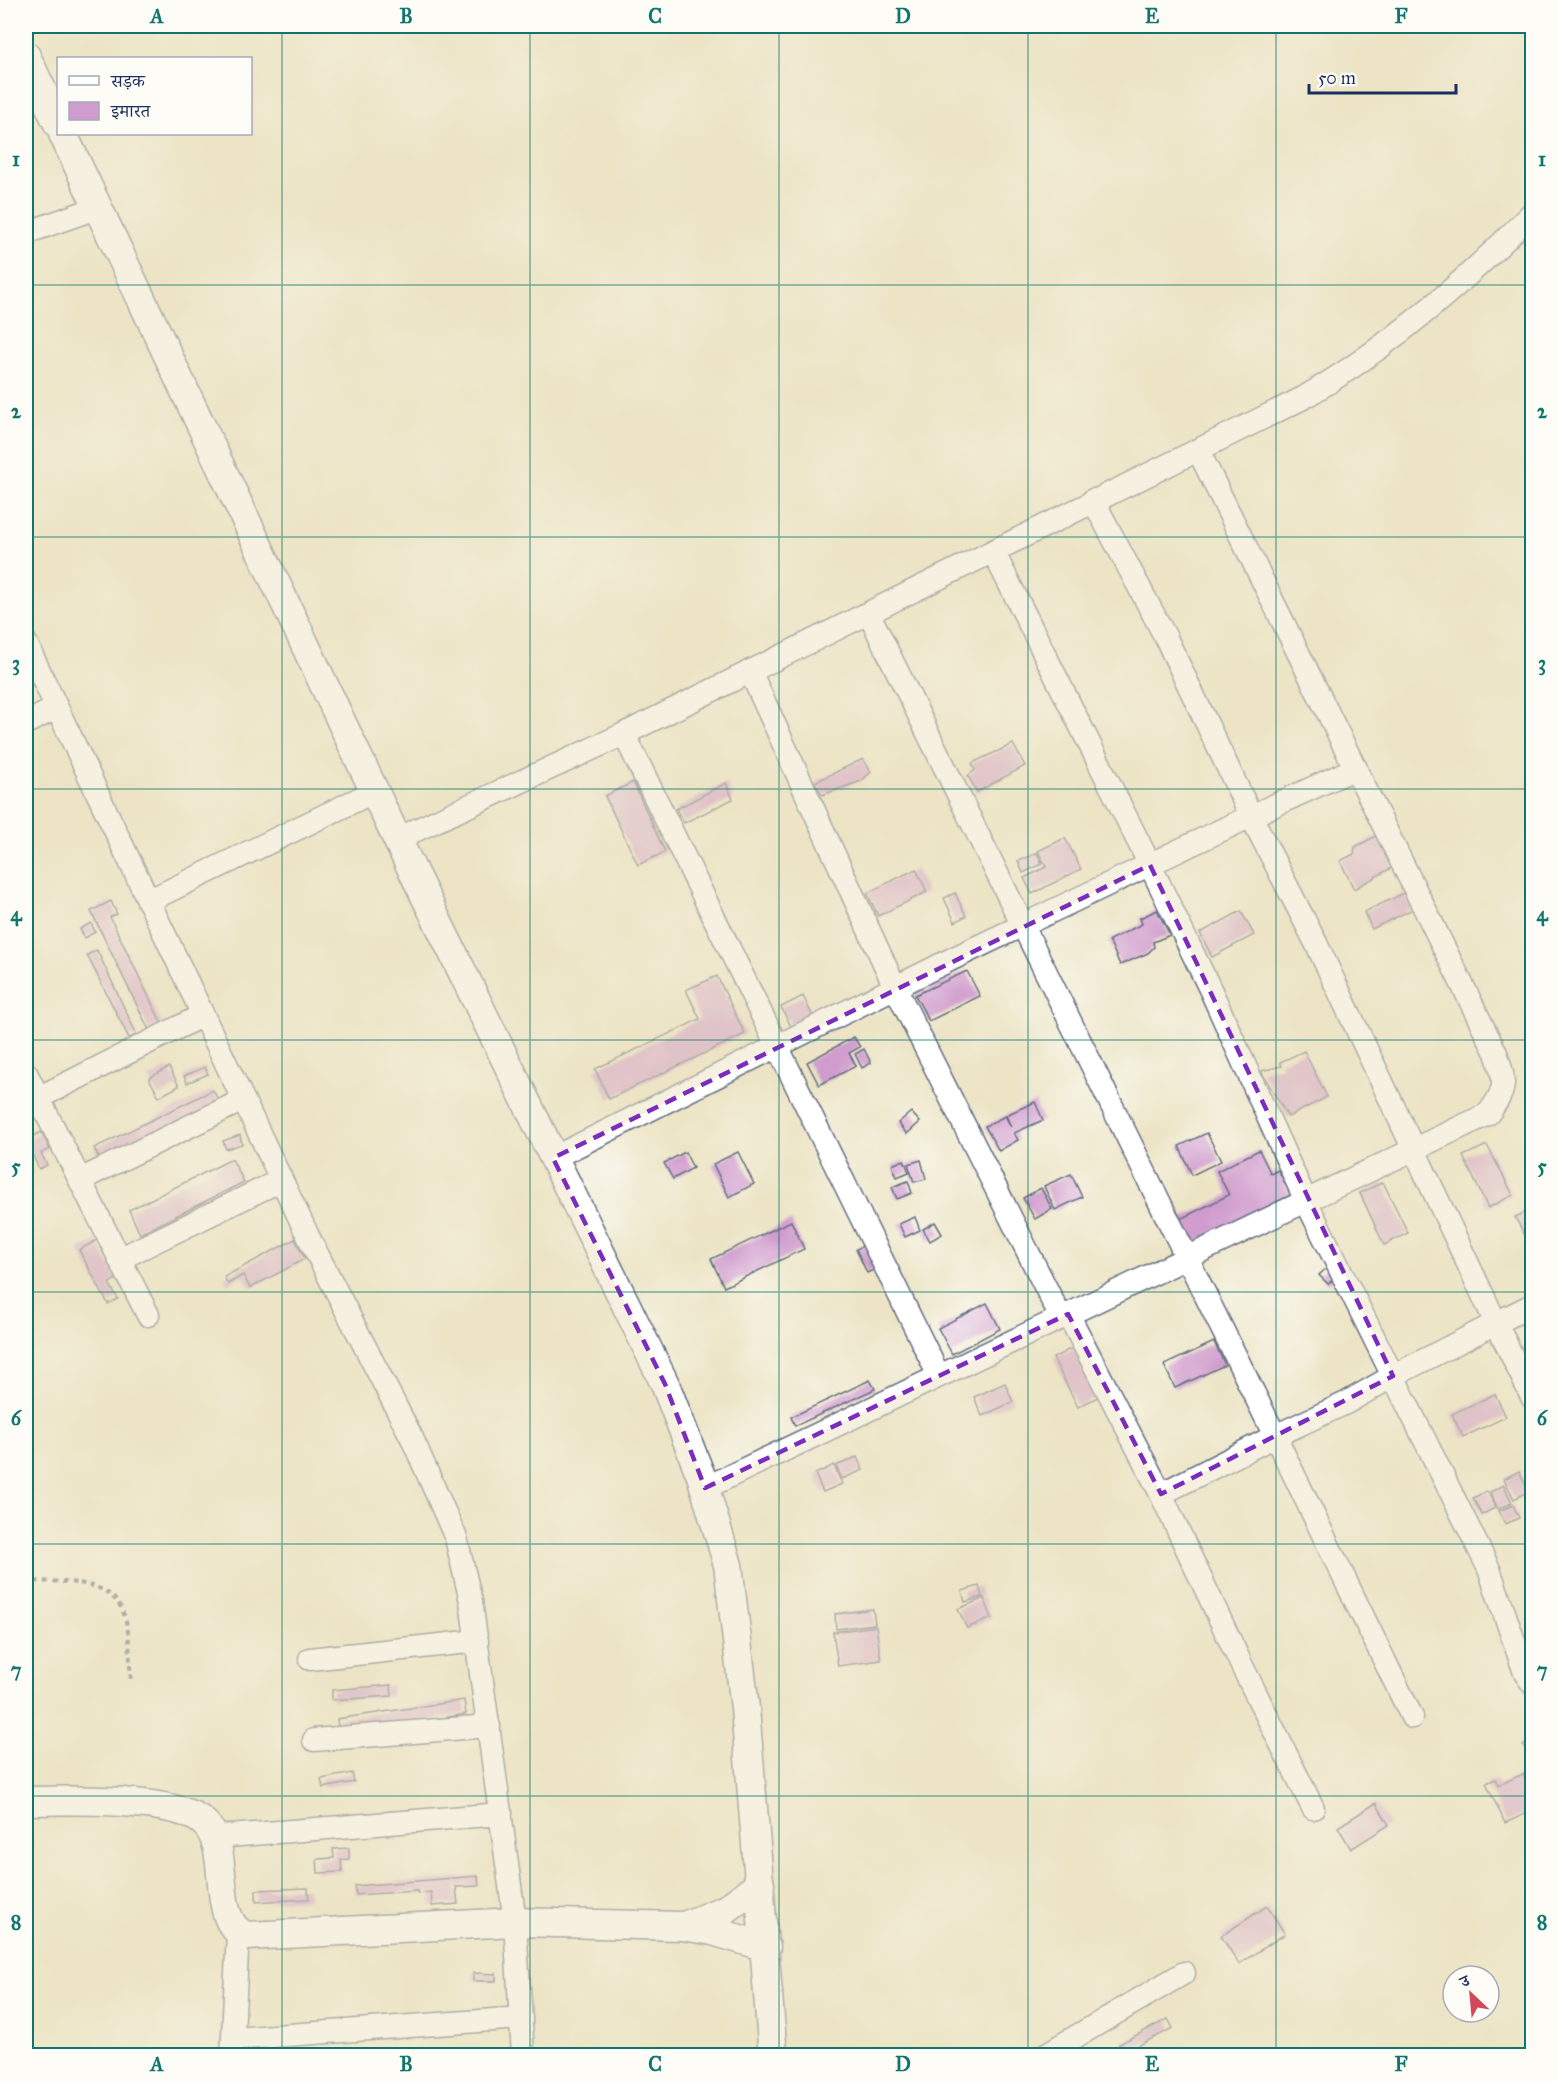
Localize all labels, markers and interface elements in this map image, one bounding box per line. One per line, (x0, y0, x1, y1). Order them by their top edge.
text: A (148, 4, 164, 28)
text: B (399, 4, 413, 28)
text: C (648, 4, 662, 28)
text: D (895, 4, 911, 28)
text: E (1145, 4, 1160, 28)
text: F (1394, 4, 1408, 28)
legend (57, 57, 252, 135)
scale bar (1309, 57, 1456, 95)
text: 50 m (1318, 67, 1356, 89)
text: सड़क (110, 70, 146, 92)
text: इमारत (110, 100, 151, 122)
text: 1 (12, 147, 20, 171)
text: 1 (1538, 147, 1546, 171)
text: 2 (11, 399, 22, 423)
text: 2 (1537, 399, 1548, 423)
text: 3 (12, 651, 20, 676)
text: 3 (1538, 651, 1546, 676)
text: 4 (10, 902, 22, 927)
text: 4 (1536, 902, 1548, 927)
text: 5 (11, 1154, 21, 1178)
text: 5 (1537, 1154, 1547, 1178)
text: 6 (11, 1406, 23, 1430)
text: 6 (1537, 1406, 1549, 1430)
text: 7 (11, 1658, 22, 1682)
text: 7 (1537, 1658, 1548, 1682)
text: 8 (11, 1910, 21, 1934)
text: 8 (1537, 1910, 1547, 1934)
north arrow (1441, 1964, 1501, 2024)
text: उ (1456, 1970, 1474, 1992)
text: A (148, 2052, 164, 2076)
text: B (399, 2052, 413, 2076)
text: C (648, 2052, 662, 2076)
text: D (895, 2052, 911, 2076)
text: E (1145, 2052, 1160, 2076)
text: F (1394, 2052, 1408, 2076)

